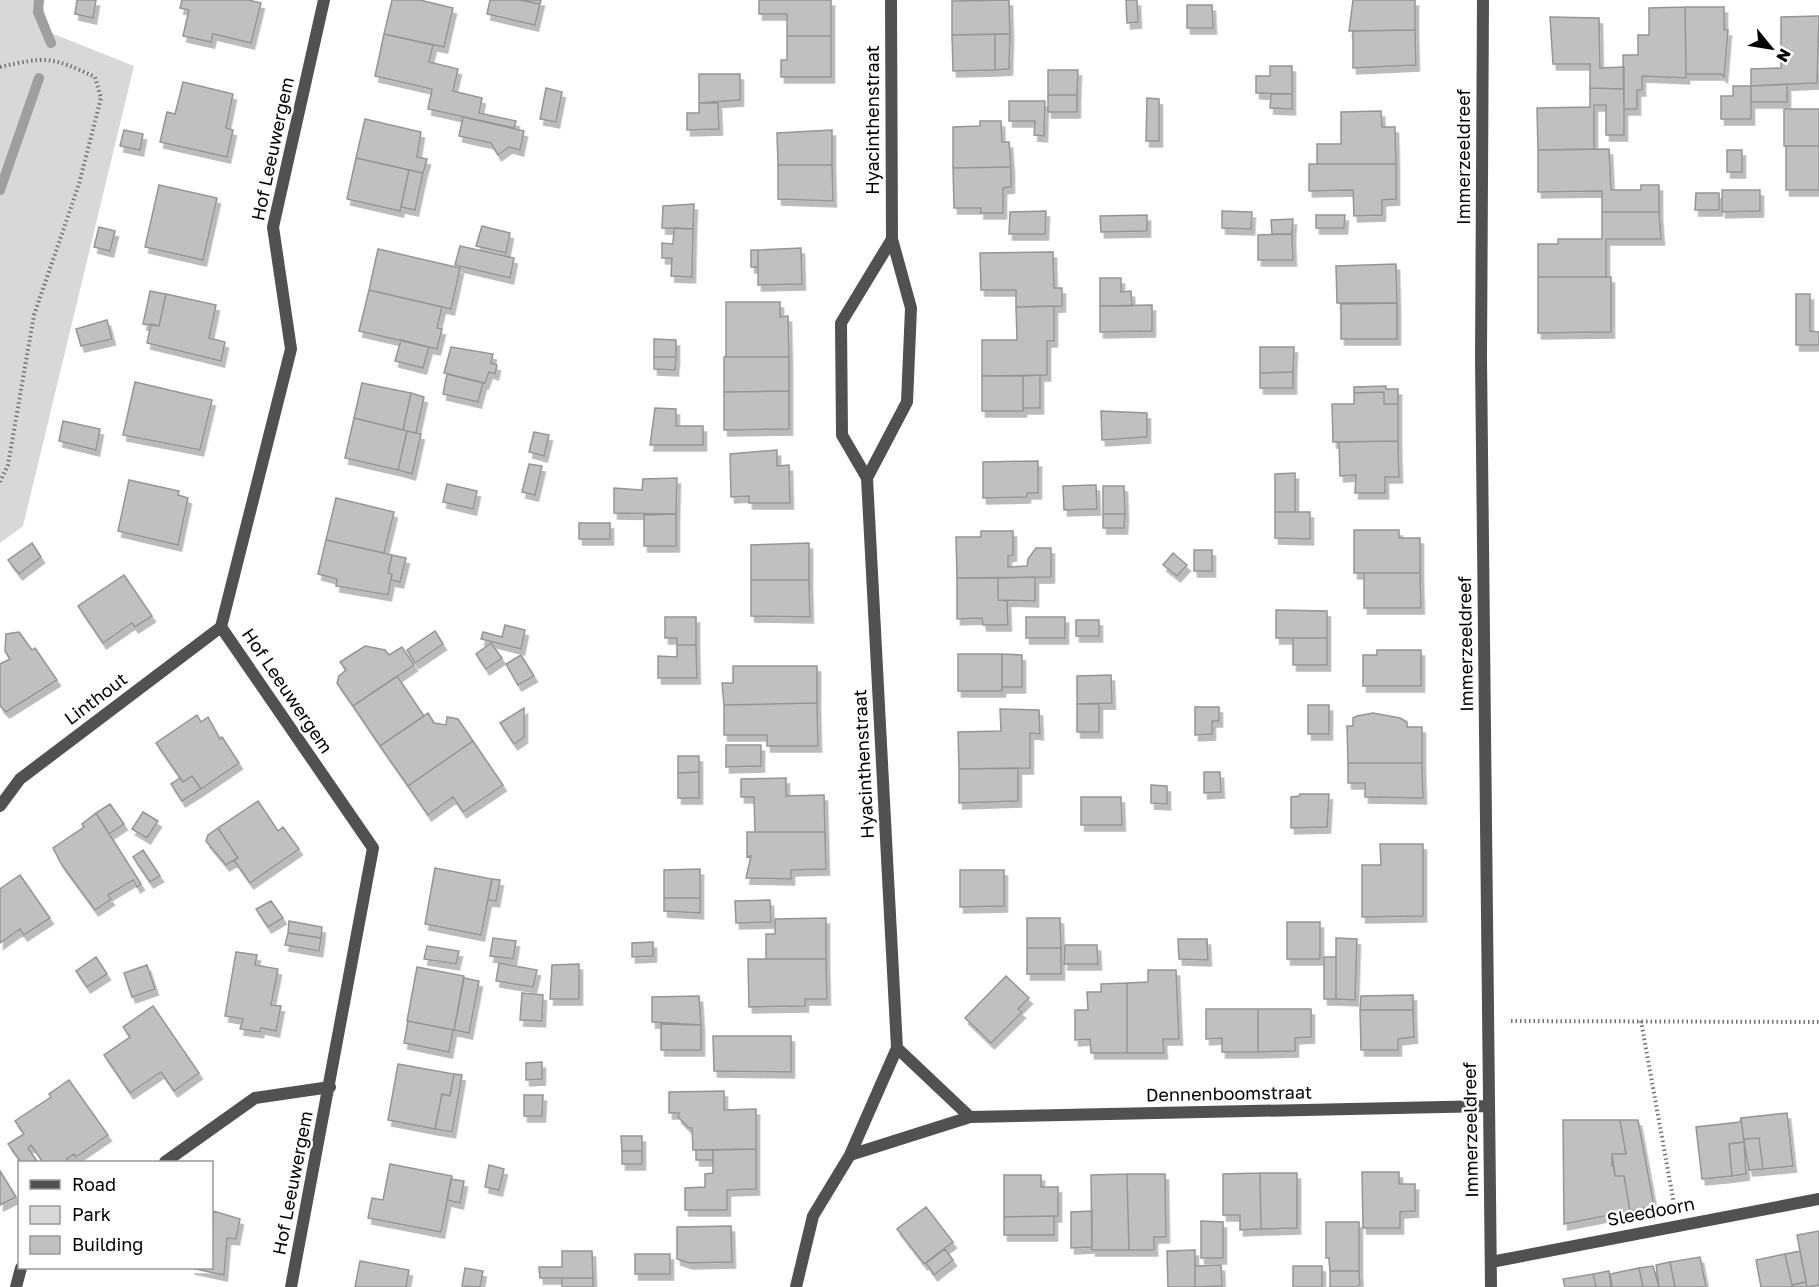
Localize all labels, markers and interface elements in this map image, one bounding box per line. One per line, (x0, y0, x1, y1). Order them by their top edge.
north arrow (1741, 18, 1801, 78)
street label: Hyacinthenstraat (861, 45, 883, 195)
text: N (1772, 45, 1796, 66)
street label: Hof Leeuwergem (246, 75, 298, 223)
street label: Immerzeeldreef (1452, 89, 1474, 225)
street label: Immerzeeldreef (1453, 575, 1477, 712)
street label: Hof Leeuwergem (238, 624, 338, 757)
street label: Linthout (60, 667, 131, 729)
street label: Hyacinthenstraat (848, 689, 878, 839)
street label: Immerzeeldreef (1458, 1061, 1482, 1198)
street label: Dennenboomstraat (1146, 1081, 1312, 1105)
street label: Hof Leeuwergem (267, 1109, 317, 1257)
legend (18, 1161, 213, 1269)
text: Road (72, 1173, 116, 1195)
street label: Sleedoorn (1605, 1192, 1696, 1230)
text: Park (72, 1203, 111, 1225)
text: Building (72, 1233, 143, 1255)

